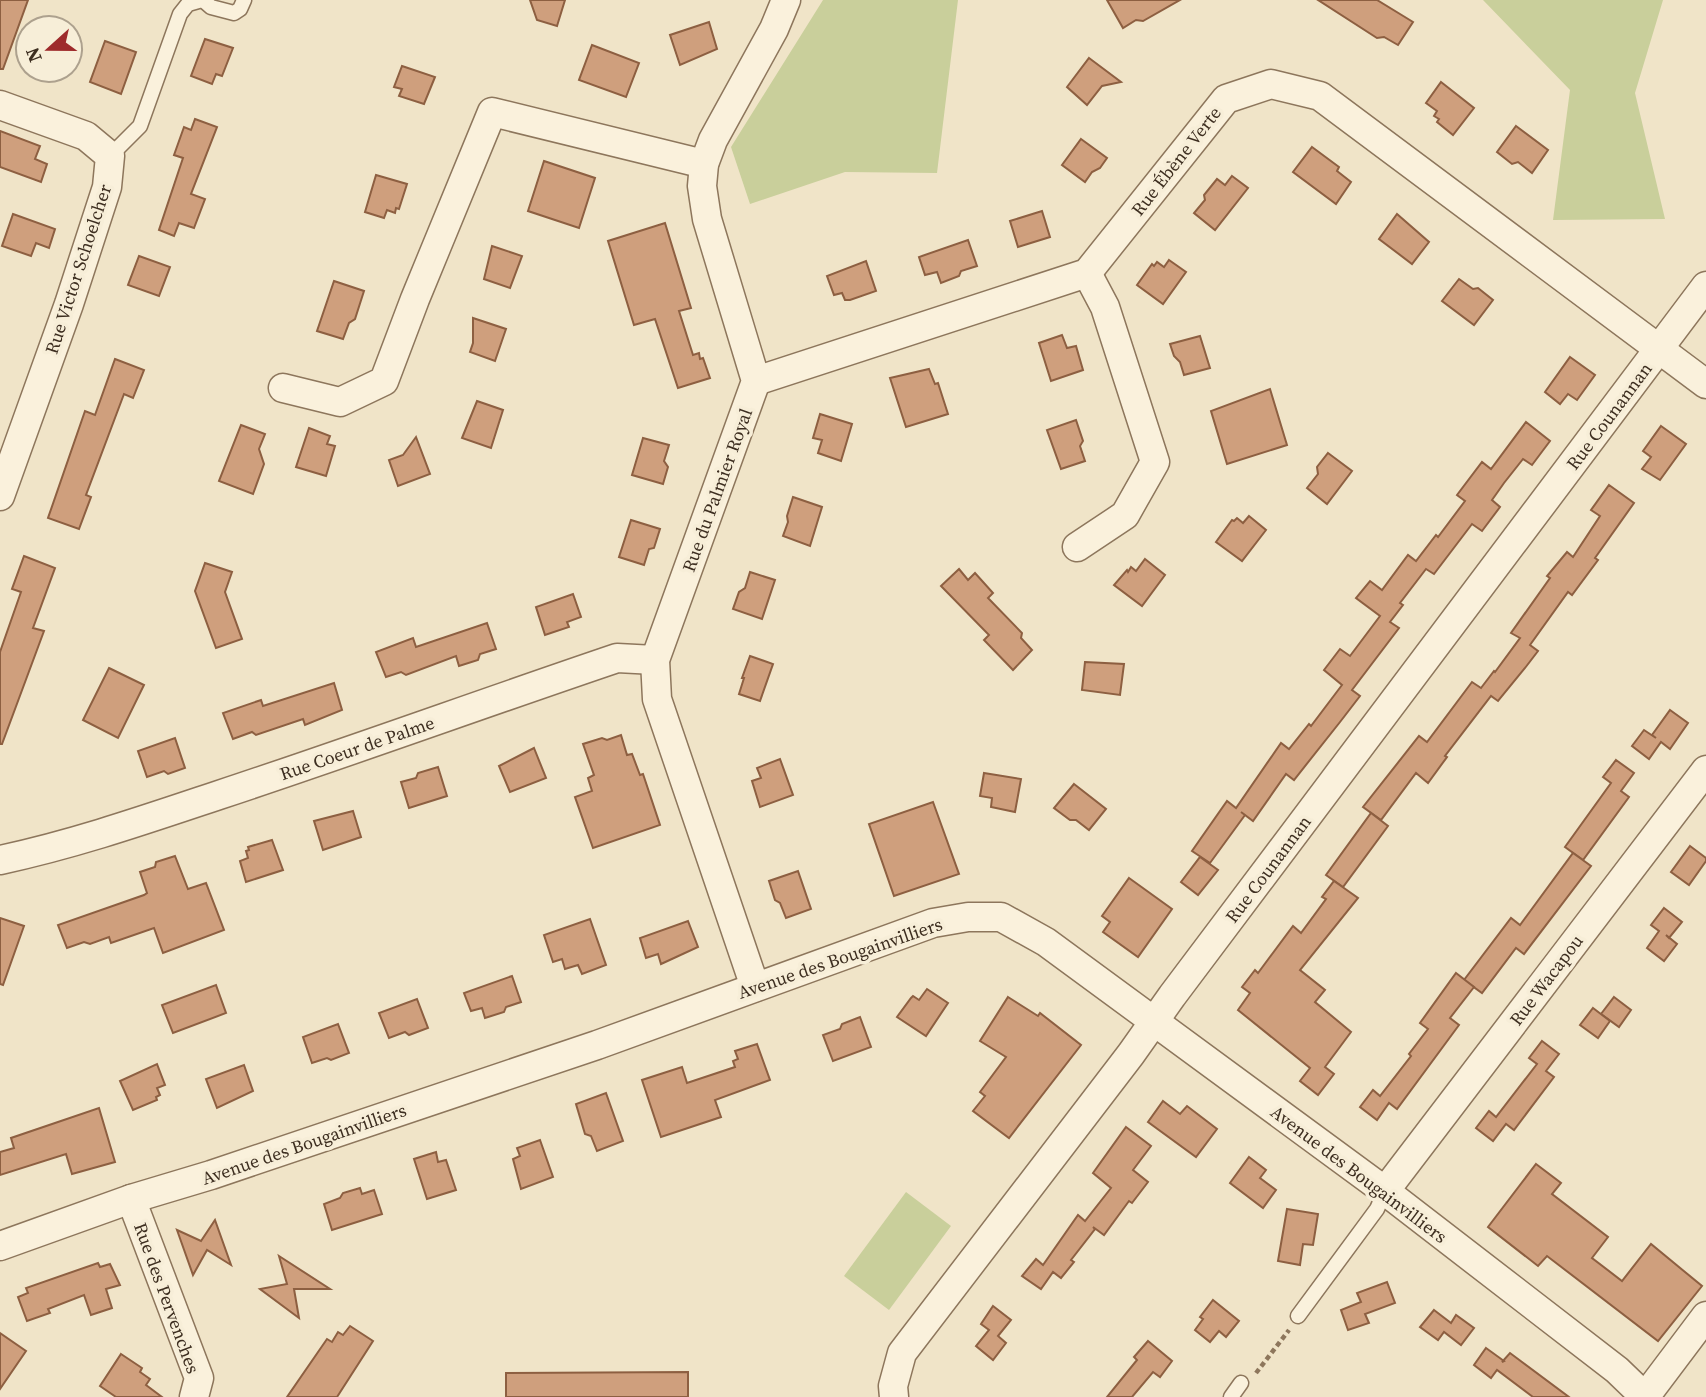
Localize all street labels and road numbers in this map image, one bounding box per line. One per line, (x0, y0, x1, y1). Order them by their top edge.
street label: Rue Ébène Verte (1125, 101, 1227, 221)
street label: Rue Victor Schoelcher (39, 181, 117, 357)
street label: Rue Counannan (1560, 357, 1658, 475)
street label: Rue du Palmier Royal (676, 405, 758, 575)
street label: Rue Coeur de Palme (276, 710, 438, 786)
street label: Rue Counannan (1219, 810, 1317, 928)
street label: Avenue des Bougainvilliers (734, 911, 946, 1005)
street label: Rue Wacapou (1503, 929, 1589, 1031)
street label: Avenue des Bougainvilliers (198, 1097, 410, 1191)
street label: Avenue des Bougainvilliers (1266, 1099, 1452, 1249)
street label: Rue des Pervenches (128, 1219, 206, 1377)

